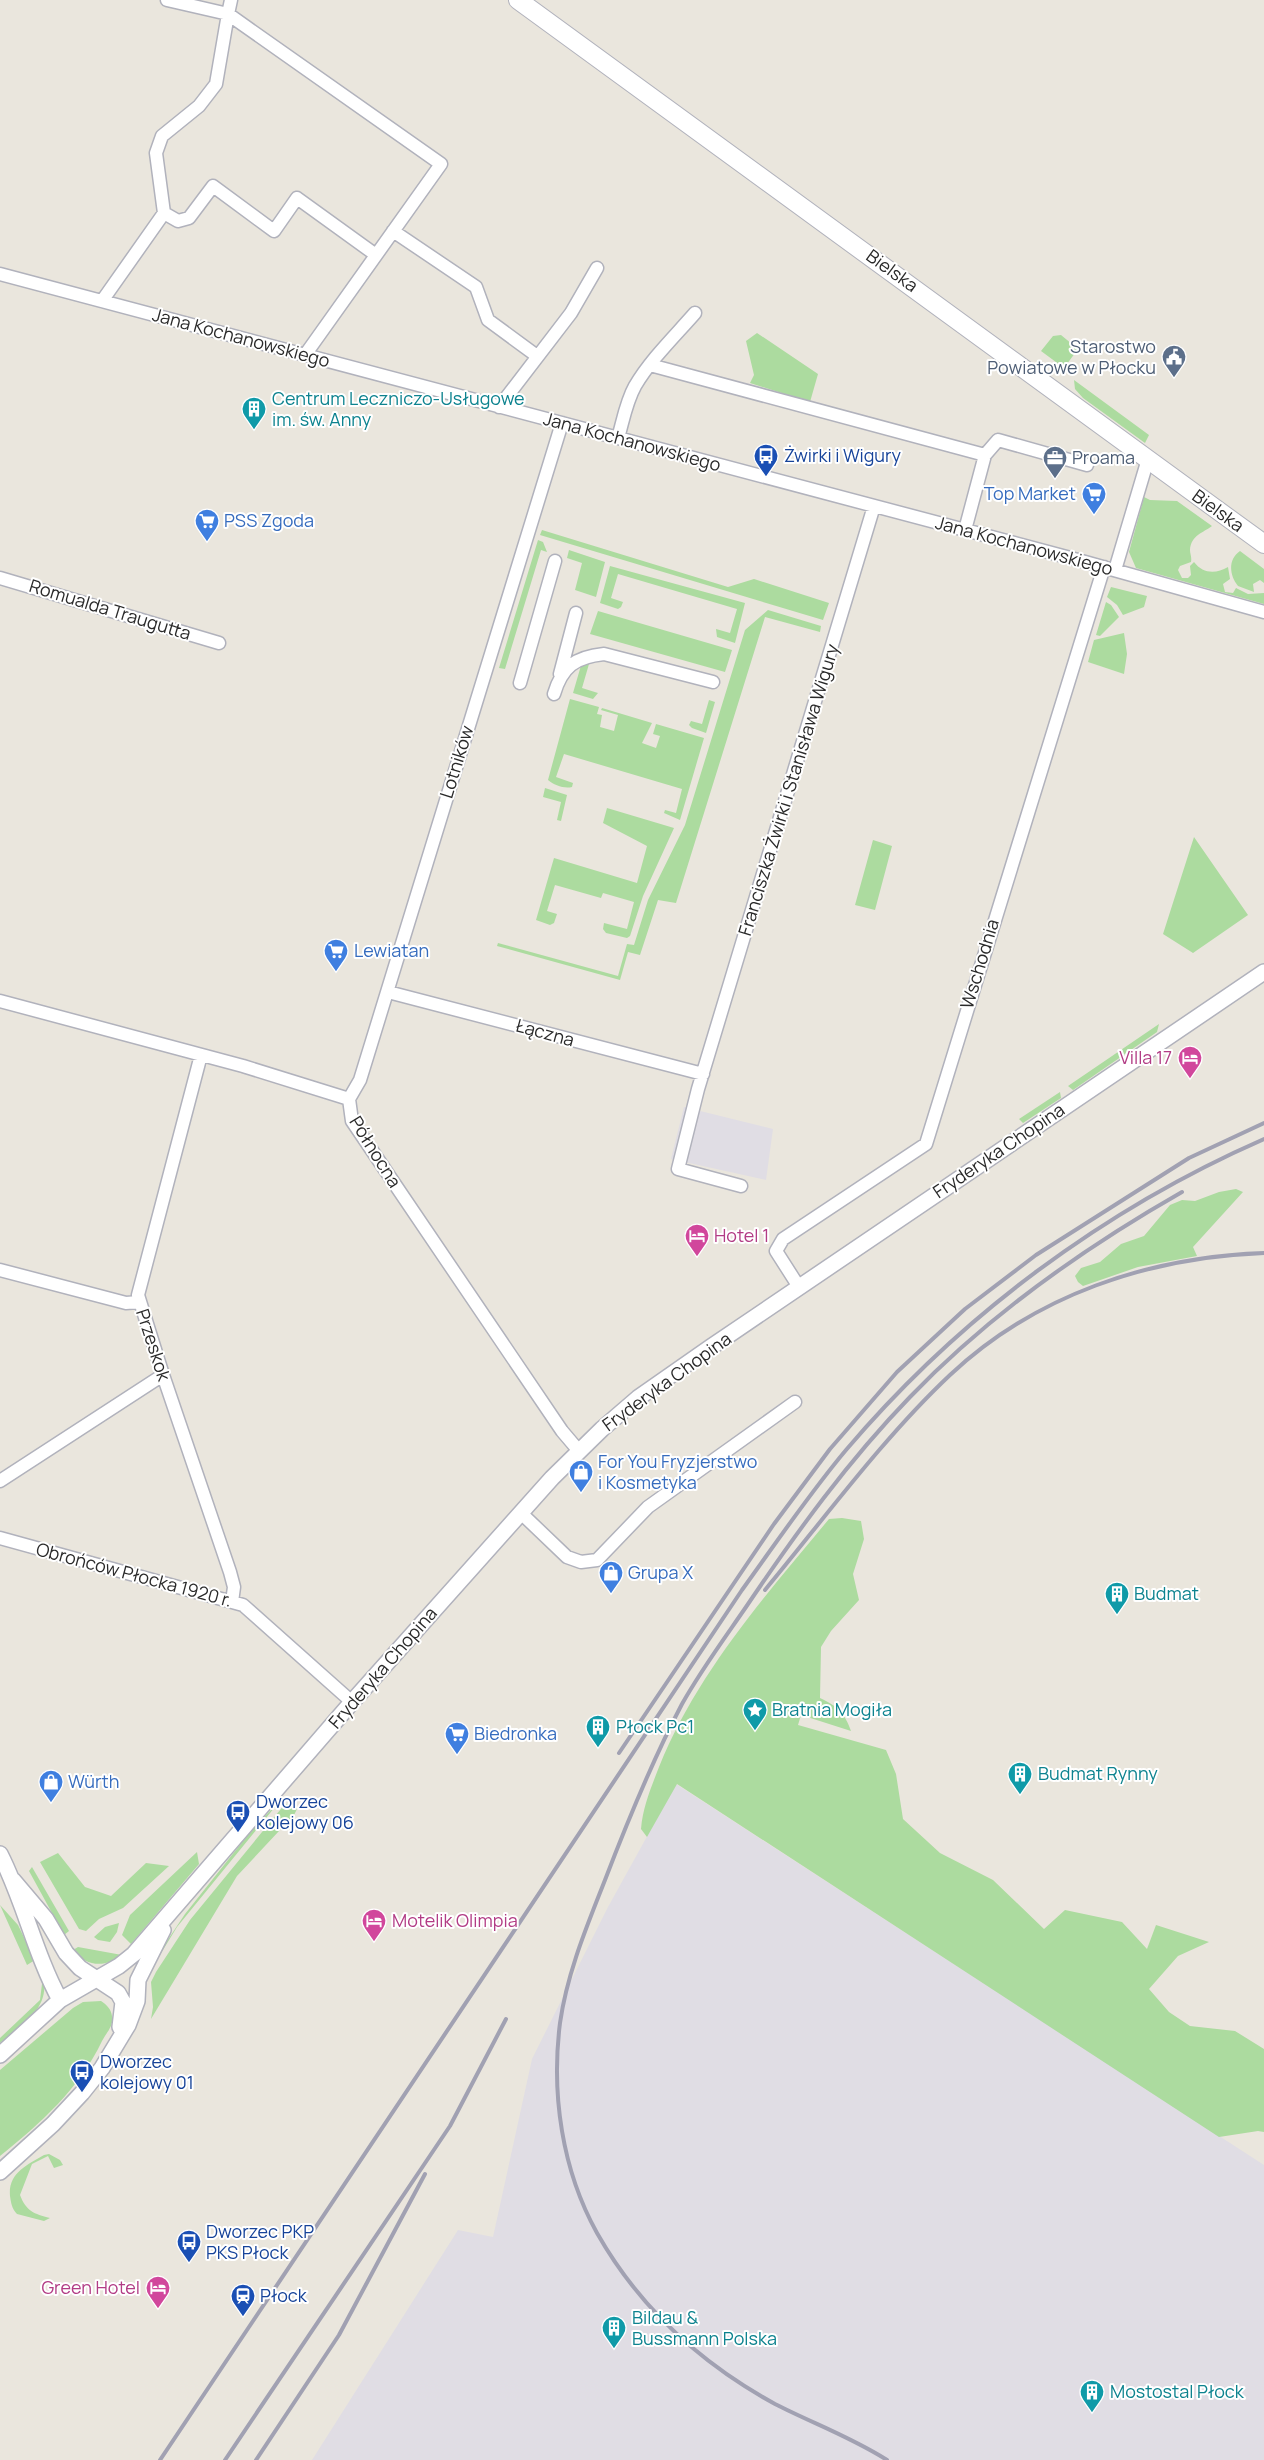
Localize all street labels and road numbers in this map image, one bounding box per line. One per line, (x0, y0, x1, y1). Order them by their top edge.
street label: Bielska (862, 243, 923, 297)
street label: Jana Kochanowskiego (150, 302, 333, 372)
street label: Jana Kochanowskiego (541, 406, 724, 476)
street label: Bielska (1188, 483, 1249, 537)
street label: Jana Kochanowskiego (933, 510, 1116, 580)
street label: Romualda Traugutta (27, 573, 194, 645)
street label: Franciszka Żwirki i Stanisława Wigury (732, 641, 844, 938)
street label: Lotników (434, 722, 479, 801)
street label: Wschodnia (954, 916, 1004, 1012)
street label: Łączna (513, 1013, 577, 1051)
street label: Fryderyka Chopina (928, 1097, 1069, 1203)
street label: Północna (344, 1111, 407, 1192)
street label: Przeskok (131, 1306, 177, 1385)
street label: Fryderyka Chopina (597, 1326, 736, 1436)
street label: Obrońców Płocka 1920 r. (34, 1536, 235, 1612)
street label: Fryderyka Chopina (323, 1601, 442, 1733)

